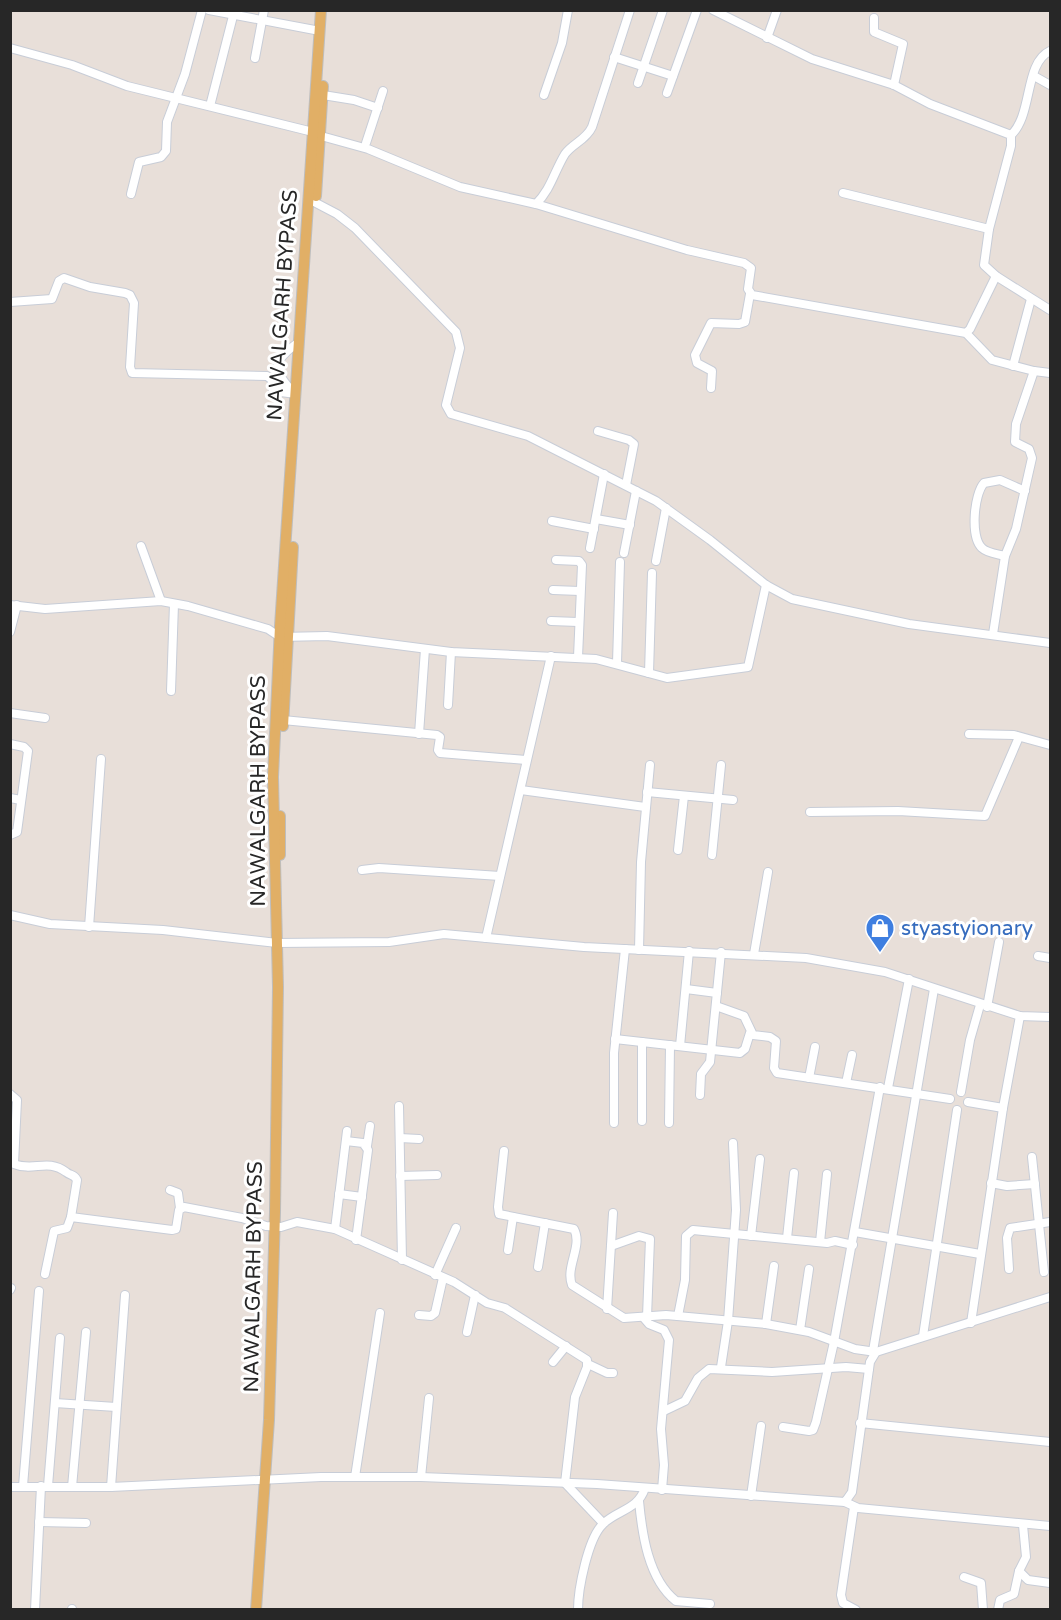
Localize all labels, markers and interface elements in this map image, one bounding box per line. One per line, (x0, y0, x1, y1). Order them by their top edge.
street label: NAWALGARH BYPASS (262, 189, 303, 421)
street label: NAWALGARH BYPASS (246, 675, 271, 907)
shop icon: styastyionary (864, 912, 896, 954)
place label: styastyionary (901, 916, 1033, 941)
street label: NAWALGARH BYPASS (239, 1161, 268, 1393)

